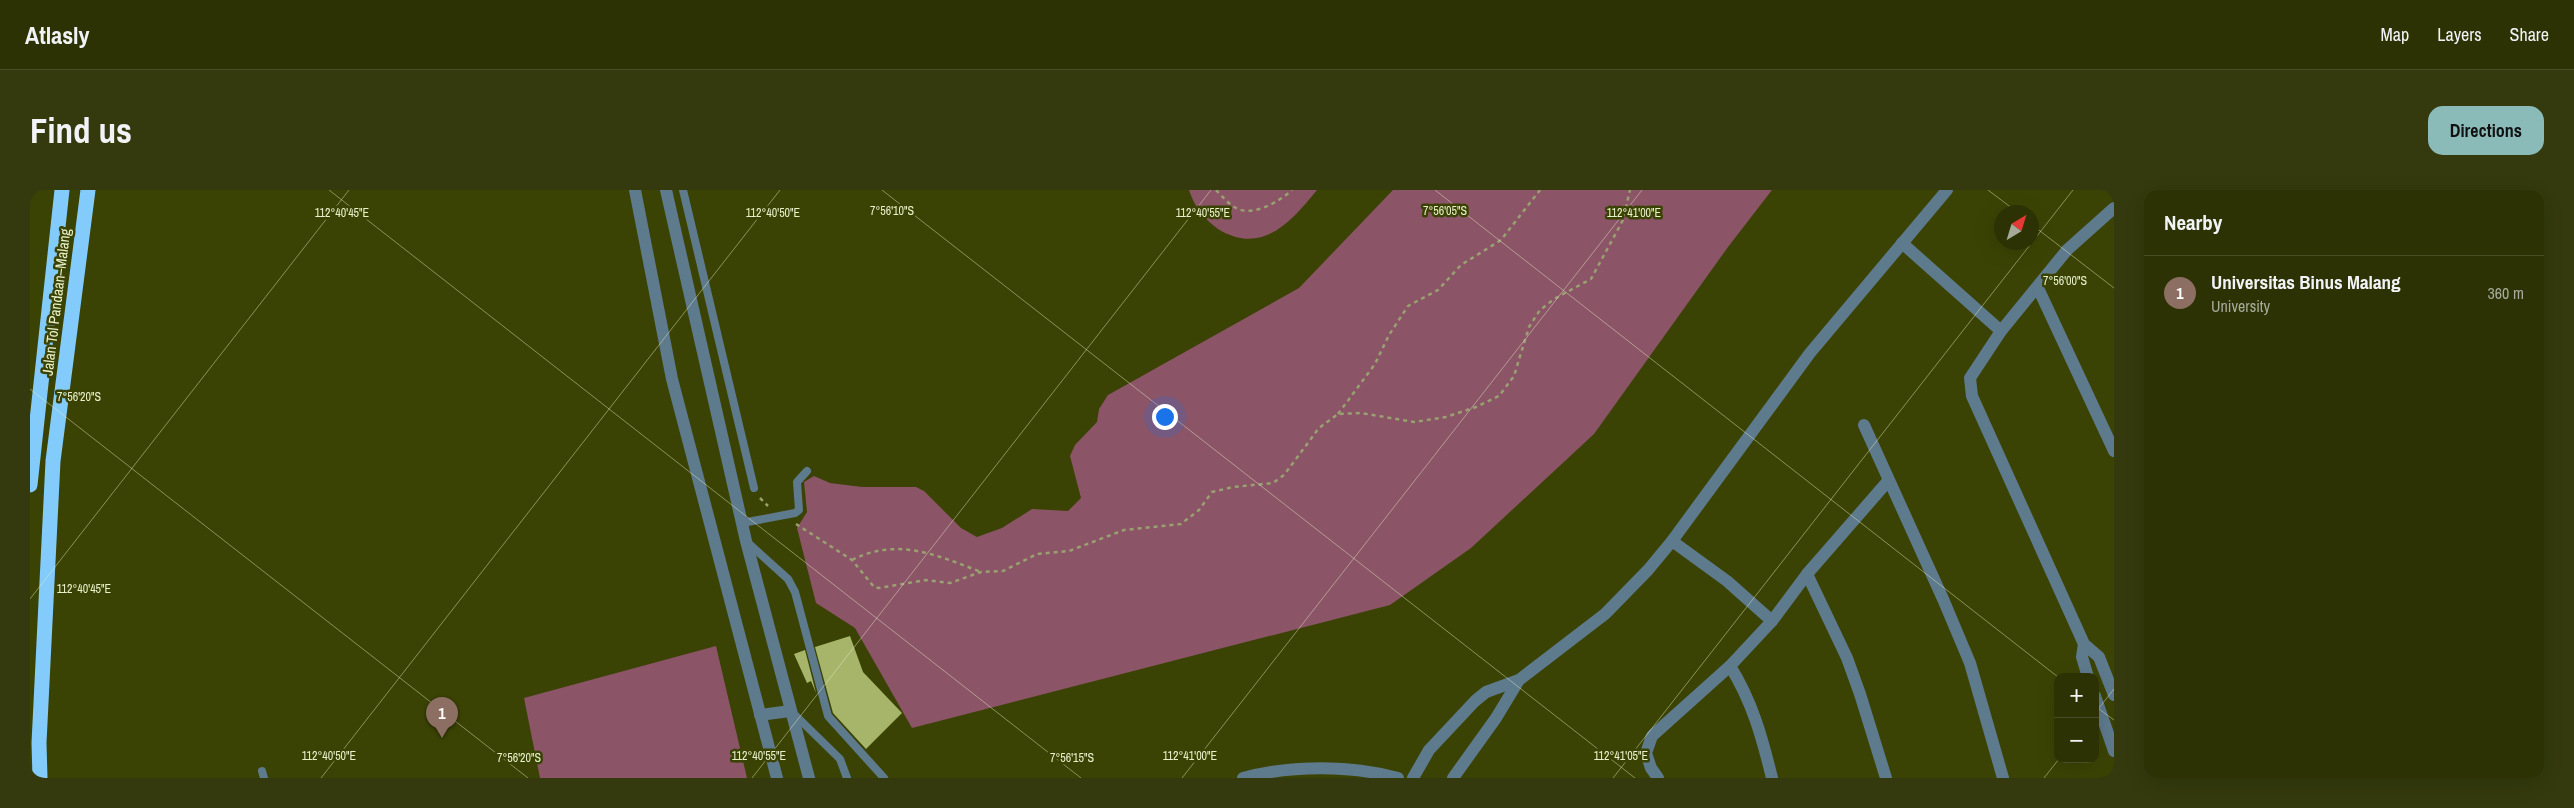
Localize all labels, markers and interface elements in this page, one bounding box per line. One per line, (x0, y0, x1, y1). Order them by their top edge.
text: Atlasly (25, 19, 90, 51)
text: Map (2381, 22, 2409, 47)
text: Layers (2437, 22, 2482, 47)
text: Share (2510, 22, 2549, 47)
button: Directions (2428, 106, 2544, 155)
text: Find us (30, 107, 132, 154)
text: 7°56'10"S (870, 203, 914, 219)
text: 7°56'05"S (1423, 203, 1467, 219)
text: 112°40'45"E (315, 205, 369, 221)
text: 112°40'50"E (746, 205, 800, 221)
text: 112°40'55"E (1176, 205, 1230, 221)
text: 112°41'00"E (1607, 205, 1661, 221)
north arrow (1994, 205, 2039, 250)
text: Nearby (2164, 208, 2222, 237)
street label: Jalan Tol Pandaan–Malang (37, 227, 75, 377)
text: Universitas Binus Malang (2211, 269, 2401, 295)
text: 7°56'00"S (2043, 273, 2087, 289)
text: 1 (2176, 282, 2184, 304)
text: 360 m (2488, 282, 2524, 304)
text: University (2211, 295, 2270, 317)
text: 7°56'20"S (57, 389, 101, 405)
your location (1152, 404, 1178, 430)
text: 112°40'45"E (57, 581, 111, 597)
map controls (2054, 673, 2099, 763)
button: + (2054, 673, 2099, 718)
pin: 1 (426, 697, 458, 738)
button: − (2054, 718, 2099, 763)
text: 112°40'50"E (302, 748, 356, 764)
text: 112°40'55"E (732, 748, 786, 764)
text: 112°41'00"E (1163, 748, 1217, 764)
text: 112°41'05"E (1594, 748, 1648, 764)
text: 7°56'20"S (497, 750, 541, 766)
text: 7°56'15"S (1050, 750, 1094, 766)

